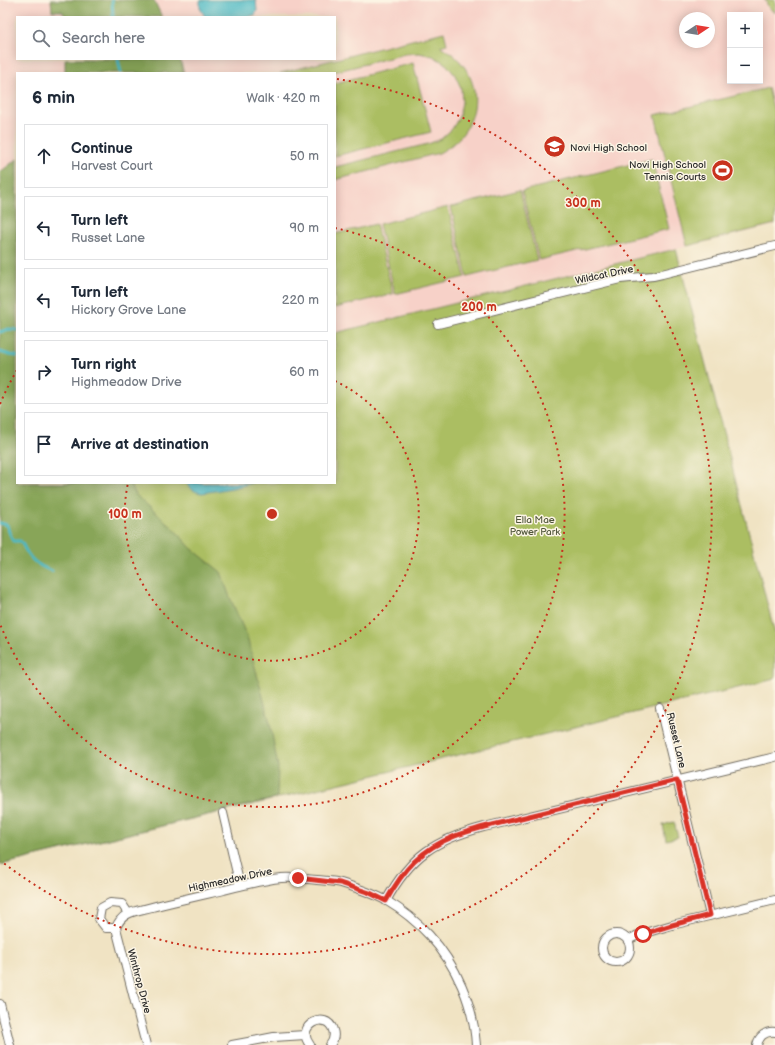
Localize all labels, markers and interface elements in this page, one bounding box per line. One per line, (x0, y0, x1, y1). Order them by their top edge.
north arrow (679, 12, 715, 48)
map controls (727, 12, 763, 84)
button: + (727, 12, 763, 48)
search box (16, 16, 336, 60)
icon: search (30, 27, 52, 49)
text: Search here (62, 29, 145, 48)
button: − (727, 48, 763, 84)
text: 6 min (32, 88, 75, 108)
text: Walk · 420 m (246, 90, 320, 106)
school or university icon: Novi High School (542, 134, 568, 160)
text: Continue (71, 139, 133, 158)
place label: Novi High School (570, 142, 647, 154)
icon: ahead (33, 145, 55, 167)
text: 50 m (290, 148, 319, 164)
sports icon: Novi High School Tennis Courts (709, 157, 735, 183)
text: Harvest Court (71, 158, 153, 174)
place label: Novi High School Tennis Courts (629, 159, 706, 183)
text: 300 m (565, 196, 601, 211)
text: Turn left (71, 211, 128, 230)
icon: left (33, 217, 55, 239)
text: 90 m (290, 220, 319, 236)
text: Russet Lane (71, 230, 145, 246)
street label: Wildcat Drive (574, 263, 634, 287)
text: Turn left (71, 283, 128, 302)
icon: left (33, 289, 55, 311)
text: 220 m (282, 292, 319, 308)
text: 200 m (461, 300, 497, 315)
text: Hickory Grove Lane (71, 302, 186, 318)
text: Turn right (71, 355, 136, 374)
icon: right (33, 361, 55, 383)
text: 60 m (289, 364, 319, 380)
text: Highmeadow Drive (71, 374, 182, 390)
icon: arrive (33, 433, 55, 455)
text: Arrive at destination (71, 435, 209, 454)
text: 100 m (108, 507, 142, 522)
centre of rings (265, 507, 279, 521)
park label: Ella Mae Power Park (510, 514, 560, 538)
street label: Russet Lane (664, 711, 688, 769)
street label: Highmeadow Drive (187, 865, 273, 895)
route end (289, 869, 307, 887)
route start (634, 925, 652, 943)
street label: Winthrop Drive (125, 948, 153, 1015)

